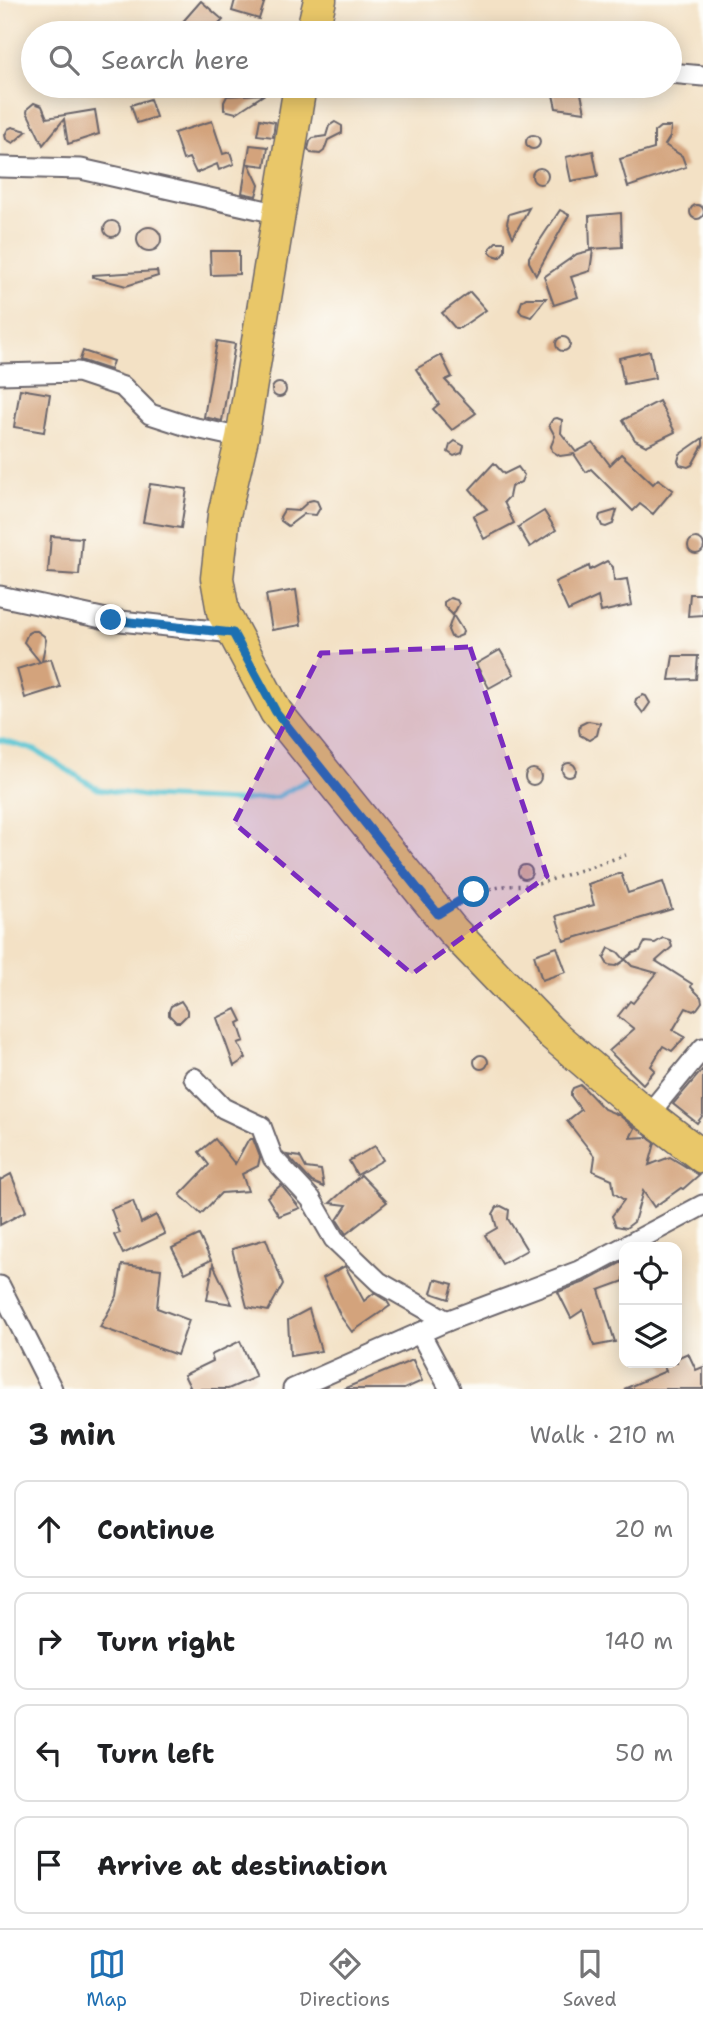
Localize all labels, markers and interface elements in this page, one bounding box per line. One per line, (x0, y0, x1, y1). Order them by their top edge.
search box (21, 21, 682, 98)
icon: search (45, 41, 83, 79)
text: Search here (101, 42, 250, 77)
route end (95, 604, 126, 635)
route start (458, 876, 489, 907)
map controls (619, 1242, 682, 1368)
button: locate (619, 1242, 682, 1305)
button: layers (619, 1305, 682, 1368)
text: 3 min (28, 1414, 115, 1455)
text: Walk · 210 m (530, 1420, 675, 1450)
icon: ahead (30, 1510, 68, 1548)
text: Continue (97, 1512, 215, 1547)
text: 20 m (614, 1514, 673, 1544)
icon: right (30, 1622, 68, 1660)
text: Turn right (97, 1624, 235, 1659)
text: 140 m (605, 1626, 673, 1656)
icon: left (30, 1734, 68, 1772)
text: Turn left (97, 1736, 214, 1771)
text: 50 m (615, 1738, 673, 1768)
icon: arrive (30, 1846, 68, 1884)
text: Arrive at destination (97, 1848, 387, 1883)
tab: Map (86, 1945, 127, 2012)
tab: Directions (300, 1945, 390, 2012)
tab: Saved (563, 1945, 617, 2012)

